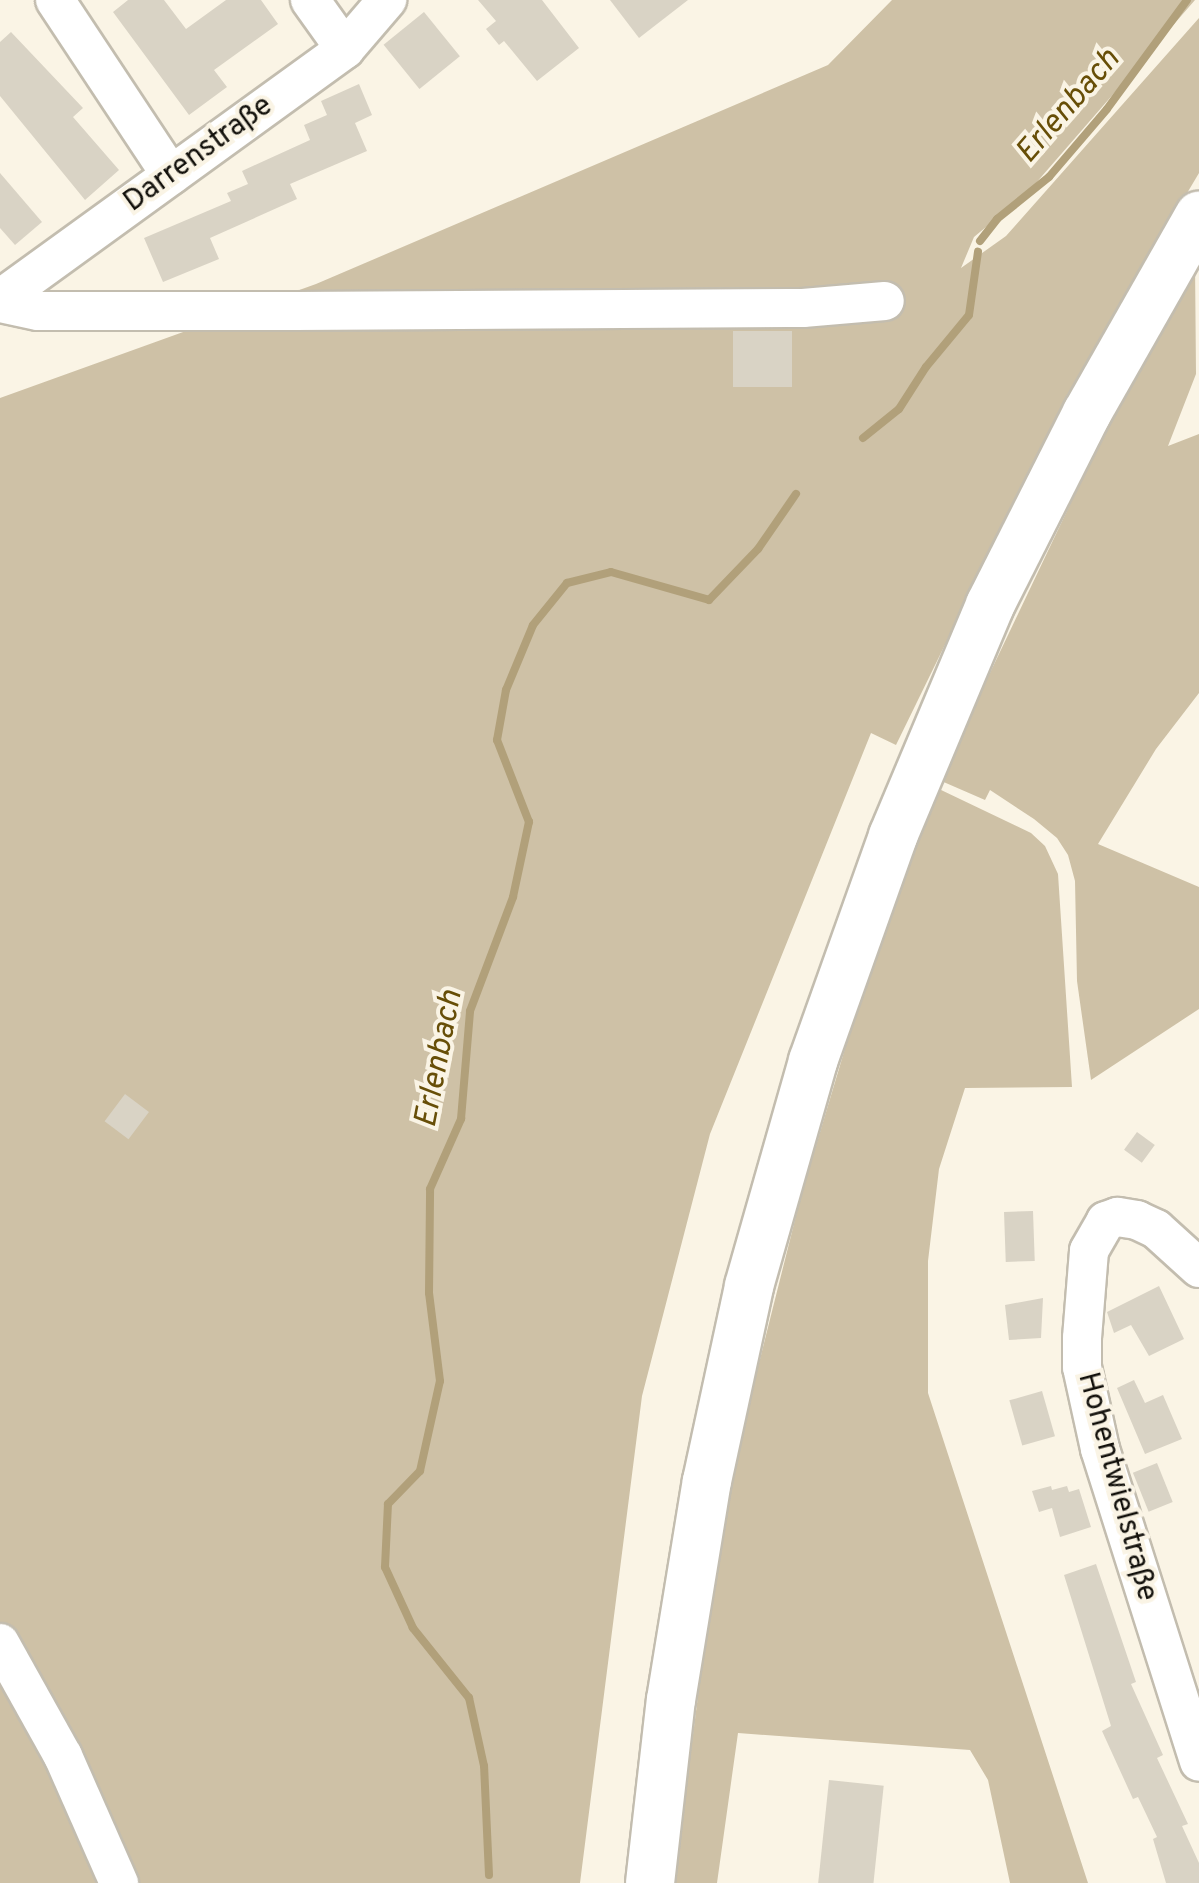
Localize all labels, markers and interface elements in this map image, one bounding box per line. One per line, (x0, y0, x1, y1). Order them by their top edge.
water label: Erlenbach (1009, 42, 1129, 172)
street label: Darrenstraße (118, 89, 280, 221)
water label: Erlenbach (408, 987, 472, 1131)
street label: Hohentwielstraße (1068, 1369, 1164, 1605)

